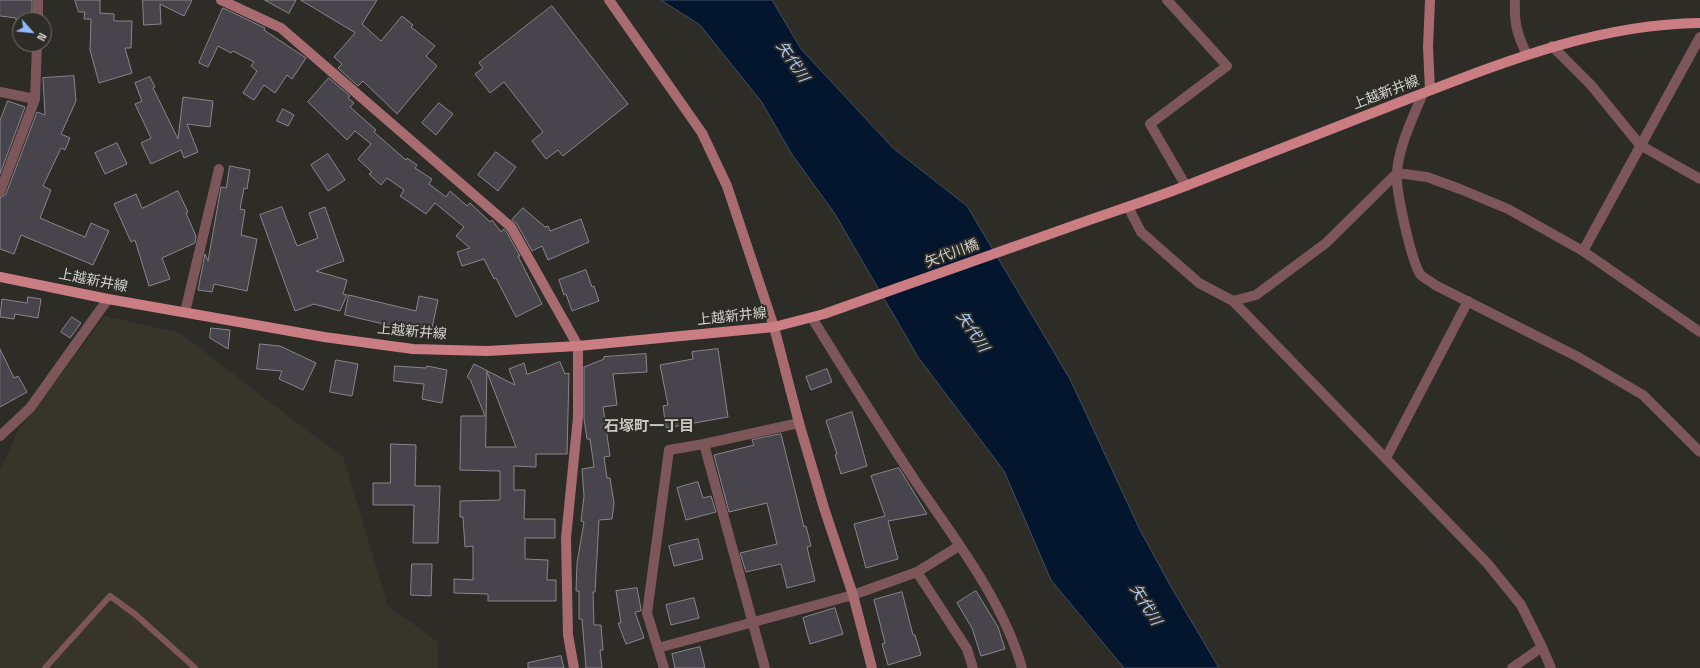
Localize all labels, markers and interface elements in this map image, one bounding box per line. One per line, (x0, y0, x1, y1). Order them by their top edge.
north arrow (12, 12, 52, 52)
text: N (34, 31, 50, 43)
water label: 矢代川 (772, 38, 812, 86)
street label: 上越新井線 (1350, 73, 1422, 113)
street label: 矢代川橋 (923, 237, 981, 271)
street label: 上越新井線 (57, 266, 129, 296)
street label: 上越新井線 (696, 305, 768, 329)
water label: 矢代川 (952, 308, 992, 356)
street label: 上越新井線 (376, 321, 448, 343)
district label: 石塚町一丁目 (604, 418, 694, 436)
water label: 矢代川 (1125, 581, 1165, 629)

